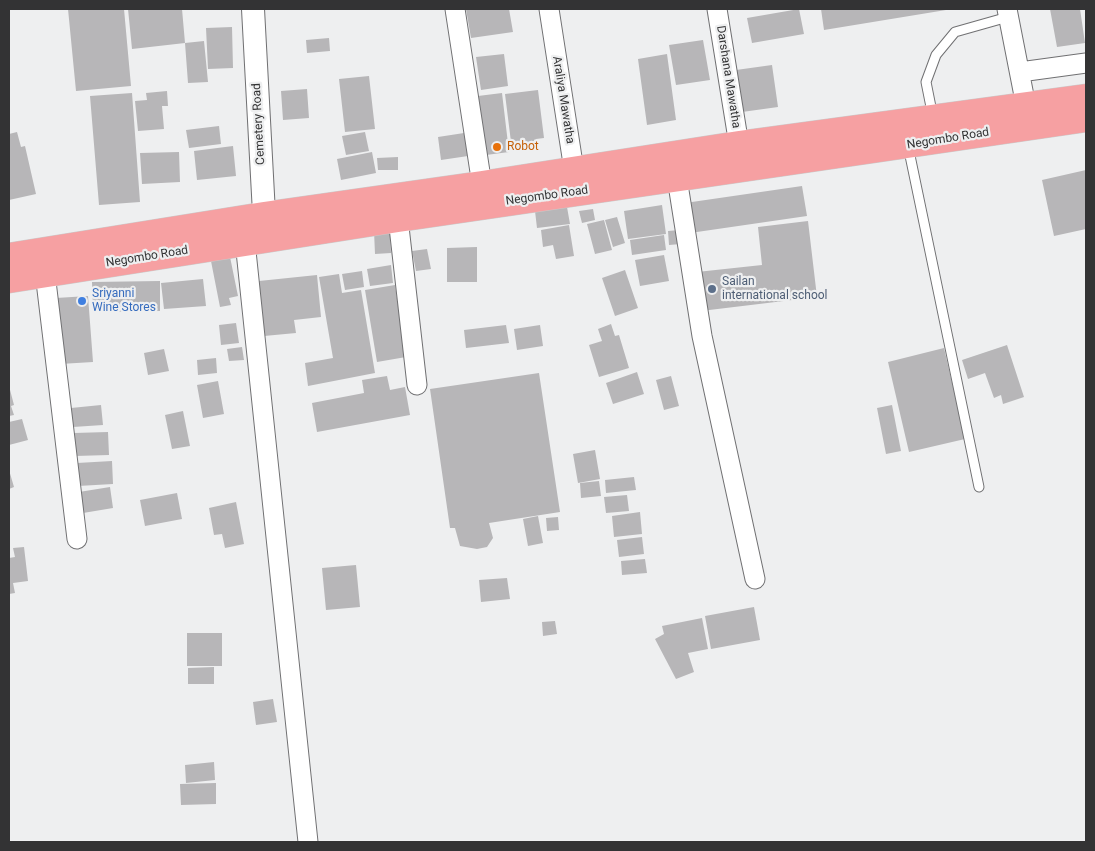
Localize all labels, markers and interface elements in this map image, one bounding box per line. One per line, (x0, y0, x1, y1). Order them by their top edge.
street label: Darshana Mawatha (713, 25, 743, 129)
street label: Araliya Mawatha (549, 55, 577, 145)
street label: Cemetery Road (250, 83, 268, 165)
street label: Negombo Road (906, 125, 990, 153)
place label: Robot (507, 140, 539, 154)
marker: Robot (491, 141, 503, 153)
street label: Negombo Road (505, 183, 589, 209)
street label: Negombo Road (105, 243, 189, 271)
place label: Sailan international school (722, 275, 827, 303)
marker: Sailan international school (706, 283, 718, 295)
place label: Sriyanni Wine Stores (92, 287, 156, 315)
marker: Sriyanni Wine Stores (76, 295, 88, 307)

